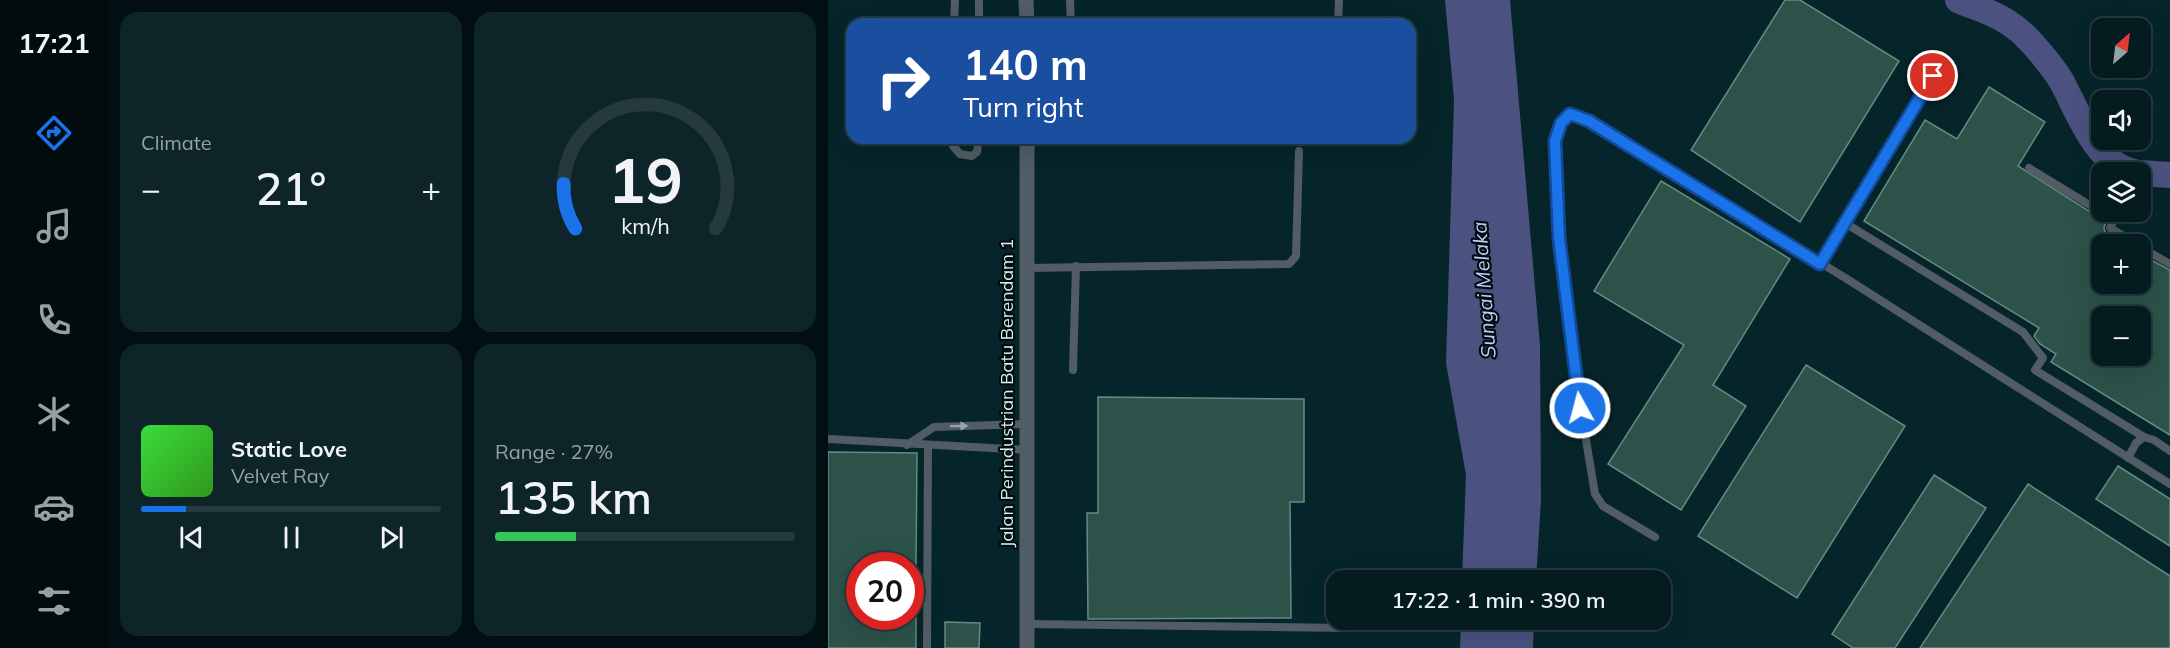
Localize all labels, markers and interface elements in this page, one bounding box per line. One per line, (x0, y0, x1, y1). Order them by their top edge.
north arrow (2091, 18, 2151, 78)
map controls (2091, 18, 2151, 366)
text: 17:21 (18, 26, 90, 60)
text: 140 m (963, 38, 1088, 91)
icon: right (864, 42, 942, 120)
pin (1907, 50, 1958, 101)
icon: arrive (1916, 59, 1949, 92)
text: Turn right (963, 90, 1083, 124)
button: sound (2091, 90, 2151, 150)
icon: directions (33, 112, 75, 154)
text: Climate (141, 130, 212, 155)
text: 19 (608, 140, 682, 219)
text: 21° (256, 160, 326, 216)
button: layers (2091, 162, 2151, 222)
text: − (141, 168, 161, 209)
text: + (421, 168, 441, 209)
icon: music (33, 205, 75, 247)
text: km/h (621, 212, 669, 239)
water label: Sungai Melaka (1466, 221, 1501, 359)
button: + (2091, 234, 2151, 294)
street label: Jalan Perindustrian Batu Berendam 1 (995, 239, 1018, 547)
icon: phone (33, 299, 75, 341)
button: − (2091, 306, 2151, 366)
position arrow (1548, 376, 1612, 440)
icon: climate (33, 393, 75, 435)
one-way arrow (950, 421, 969, 431)
text: Static Love (231, 435, 347, 463)
text: Range · 27% (495, 439, 613, 464)
text: Velvet Ray (231, 463, 329, 488)
text: 135 km (495, 469, 652, 525)
icon: car (33, 486, 75, 528)
icon: previous (175, 521, 208, 554)
icon: pause (275, 521, 308, 554)
icon: next (375, 521, 408, 554)
speed limit sign: 20 (846, 552, 924, 630)
icon: filters (33, 580, 75, 622)
text: 17:22 · 1 min · 390 m (1391, 586, 1606, 614)

